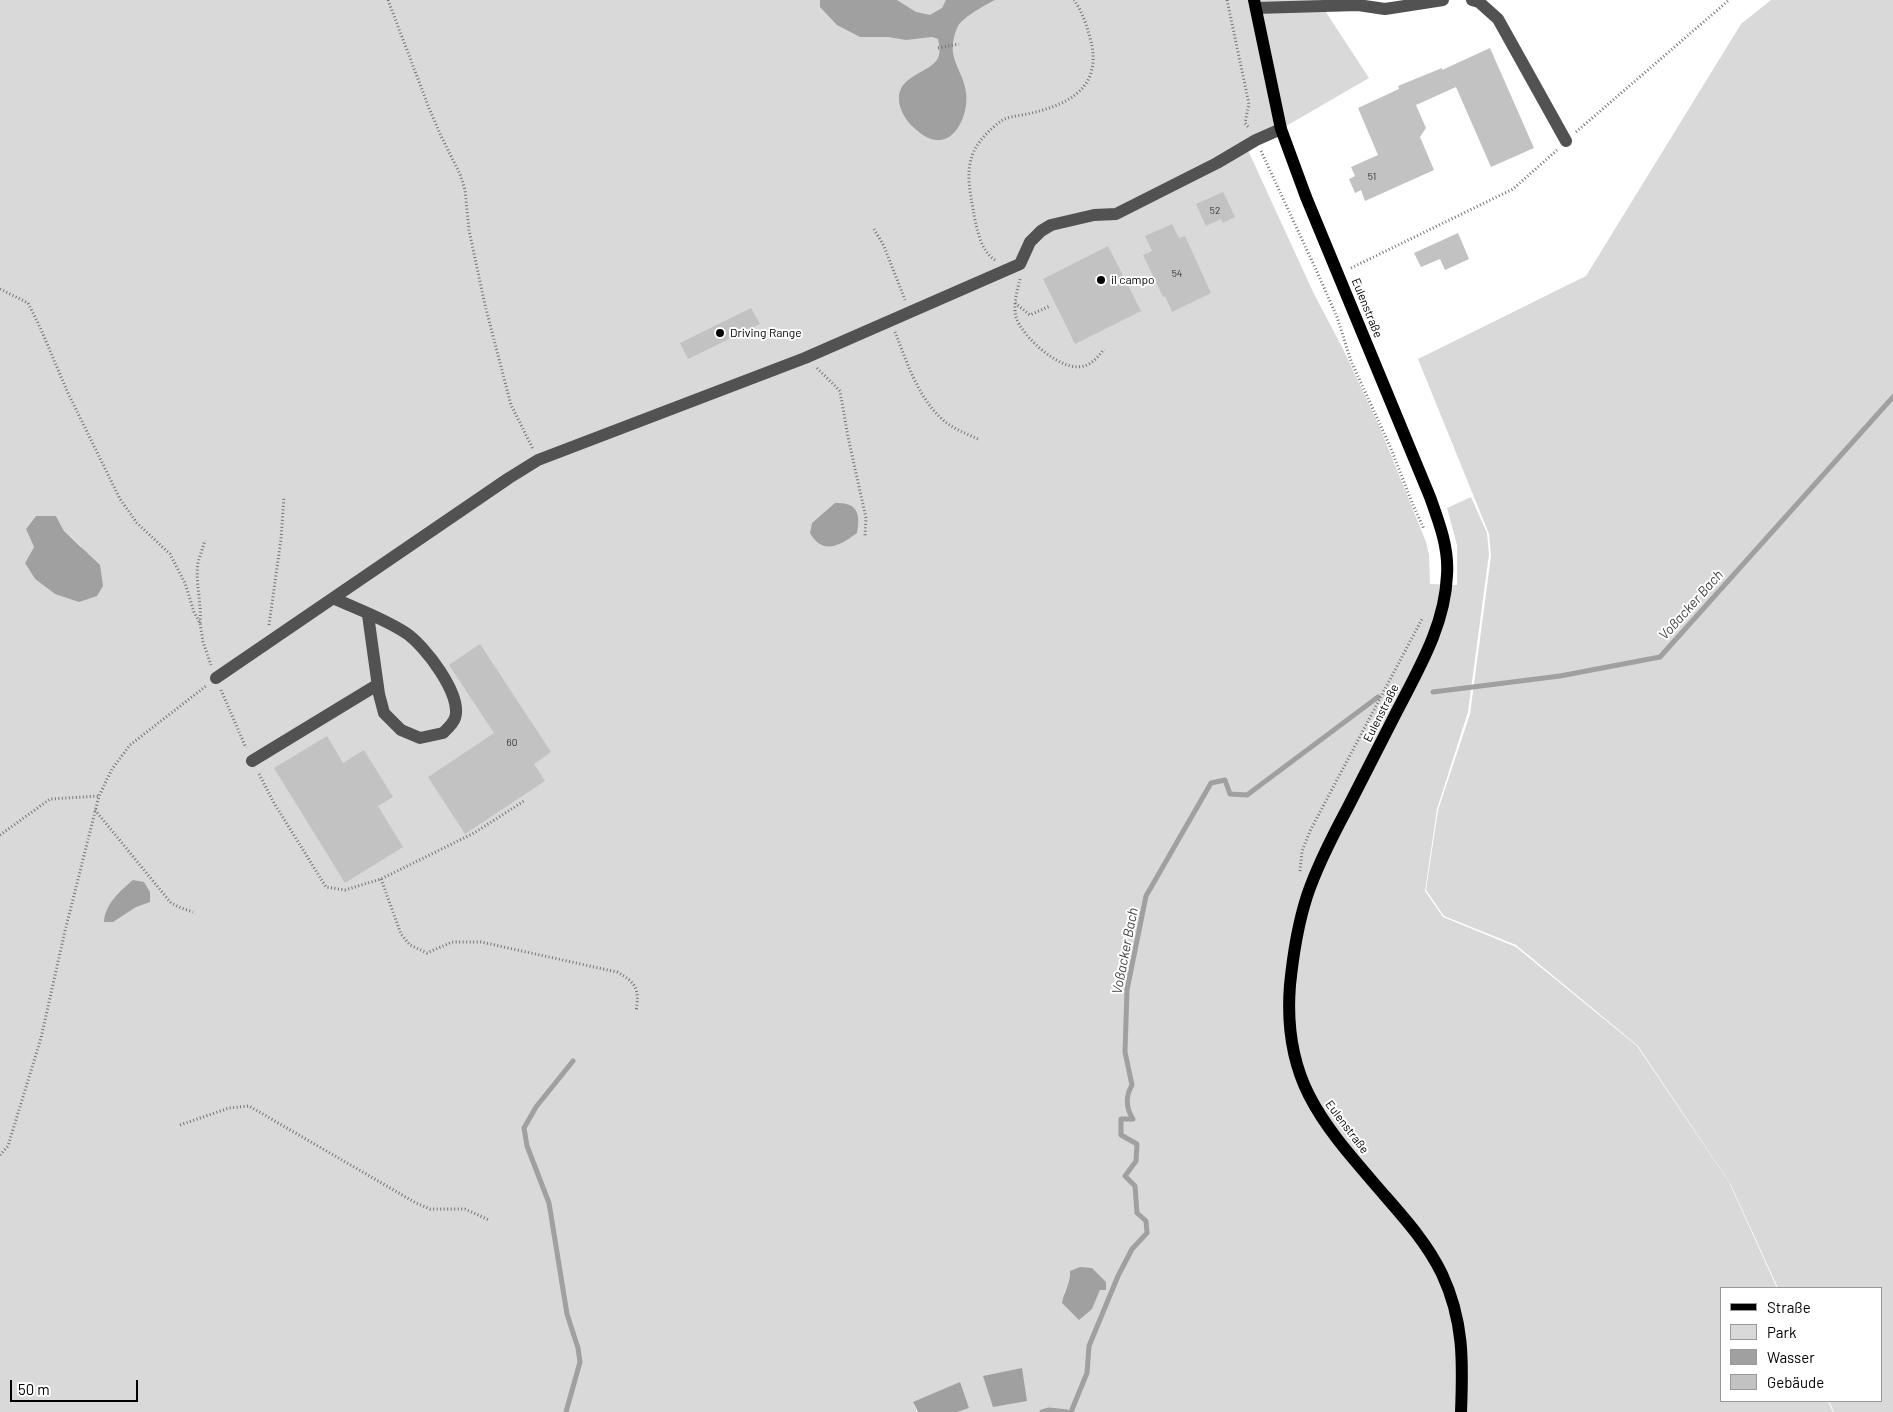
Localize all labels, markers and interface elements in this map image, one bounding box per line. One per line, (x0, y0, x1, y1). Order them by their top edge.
house number: 51 (1368, 171, 1376, 183)
house number: 52 (1210, 205, 1220, 217)
house number: 54 (1172, 268, 1182, 280)
place label: il campo (1111, 273, 1155, 287)
marker: il campo (1095, 274, 1107, 286)
street label: Eulenstraße (1349, 276, 1385, 340)
place label: Driving Range (730, 326, 802, 340)
marker: Driving Range (714, 327, 726, 339)
water label: Voßacker Bach (1655, 567, 1727, 643)
street label: Eulenstraße (1360, 682, 1402, 744)
house number: 60 (507, 737, 517, 749)
water label: Voßacker Bach (1108, 906, 1142, 996)
street label: Eulenstraße (1322, 1098, 1372, 1156)
legend (1720, 1287, 1883, 1402)
text: Straße (1767, 1298, 1811, 1316)
text: Park (1767, 1323, 1796, 1341)
text: Wasser (1767, 1348, 1815, 1366)
scale bar (12, 1370, 140, 1402)
text: Gebäude (1767, 1373, 1824, 1391)
text: 50 m (18, 1380, 50, 1398)

